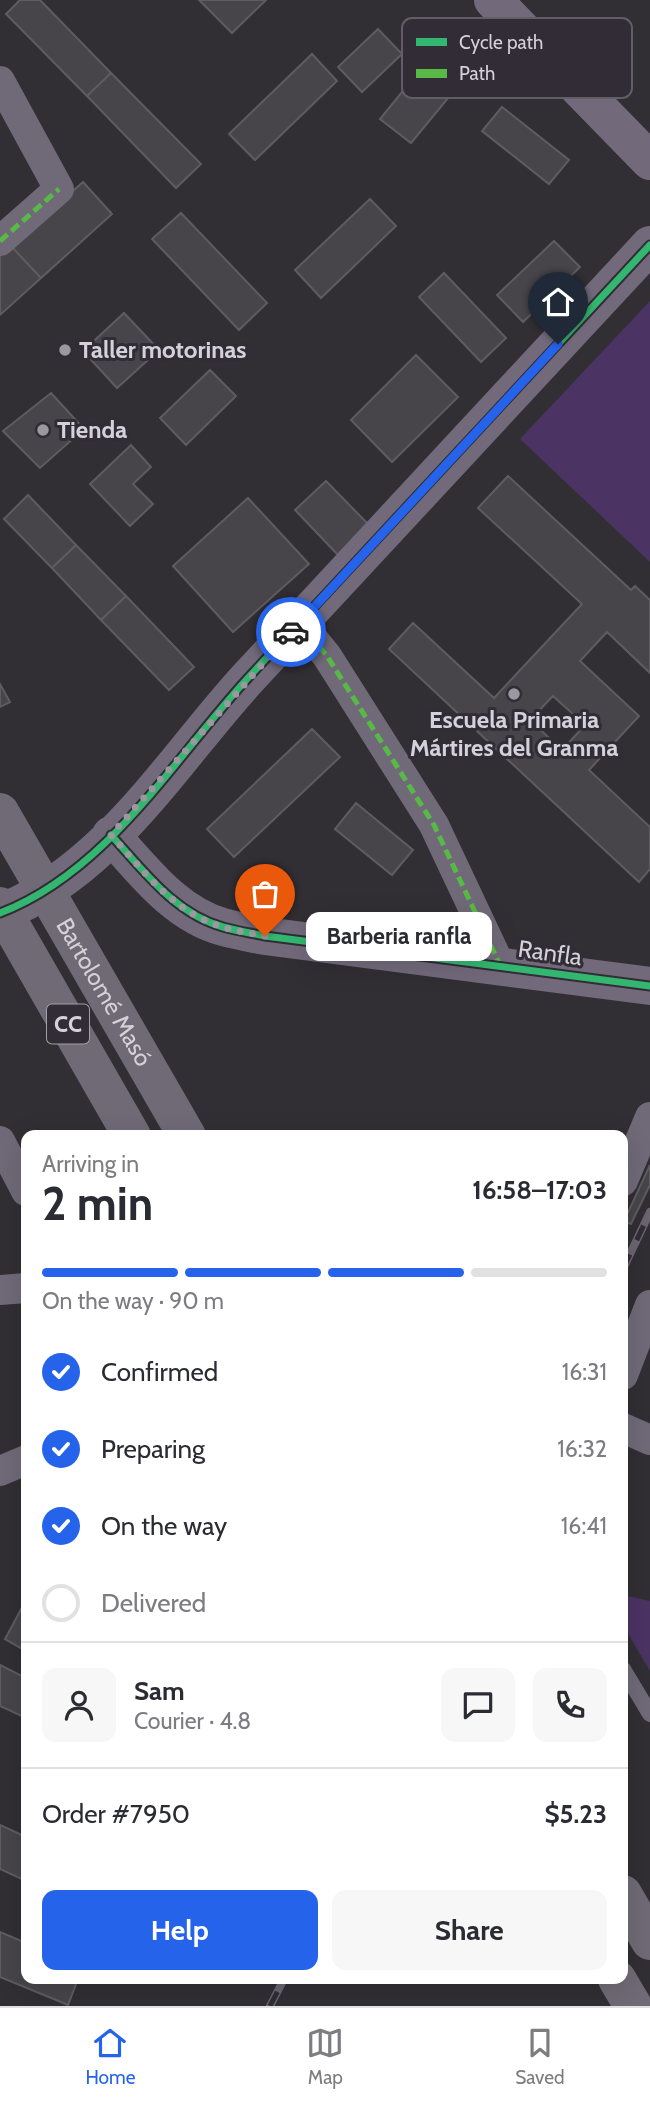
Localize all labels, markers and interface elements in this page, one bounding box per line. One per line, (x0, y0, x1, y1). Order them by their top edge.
legend (402, 18, 632, 98)
text: Cycle path (459, 31, 543, 54)
text: Path (459, 62, 495, 85)
pin (528, 272, 588, 344)
icon: home (539, 283, 577, 321)
place label: Taller motorinas (79, 335, 247, 364)
marker: Taller motorinas (57, 342, 73, 358)
place label: Tienda (57, 415, 127, 444)
marker: Tienda (35, 422, 51, 438)
courier (256, 597, 326, 667)
icon: car (272, 613, 310, 651)
marker: Escuela Primaria Mártires del Granma (506, 686, 522, 702)
place label: Escuela Primaria Mártires del Granma (410, 705, 618, 762)
pin (235, 864, 295, 936)
icon: bag (246, 875, 284, 913)
callout: Barberia ranfla (307, 912, 492, 960)
street label: Bartolomé Masó (50, 913, 159, 1071)
text: Barberia ranfla (327, 922, 471, 950)
street label: Ranfla (516, 934, 584, 971)
road number: CC (47, 1004, 89, 1044)
text: Arriving in (42, 1150, 139, 1178)
text: 16:58–17:03 (472, 1174, 607, 1206)
text: 2 min (42, 1176, 153, 1232)
text: On the way · 90 m (42, 1287, 224, 1315)
icon: check (42, 1353, 80, 1391)
text: Confirmed (101, 1356, 218, 1388)
text: 16:31 (562, 1358, 607, 1386)
icon: check (42, 1430, 80, 1468)
text: Preparing (101, 1433, 205, 1465)
text: 16:32 (557, 1435, 607, 1463)
icon: check (42, 1507, 80, 1545)
text: On the way (101, 1510, 227, 1542)
text: 16:41 (561, 1512, 607, 1540)
text: Delivered (101, 1587, 206, 1619)
button: person (42, 1668, 116, 1742)
button: chat (441, 1668, 515, 1742)
button: phone (533, 1668, 607, 1742)
text: Sam (134, 1675, 185, 1707)
text: Courier · 4.8 (134, 1707, 251, 1735)
text: Order #7950 (42, 1798, 190, 1830)
text: $5.23 (544, 1798, 607, 1830)
button: Help (42, 1890, 318, 1970)
button: Share (332, 1890, 607, 1970)
tab: Home (85, 2024, 135, 2089)
tab: Map (306, 2024, 344, 2089)
tab: Saved (515, 2024, 565, 2089)

